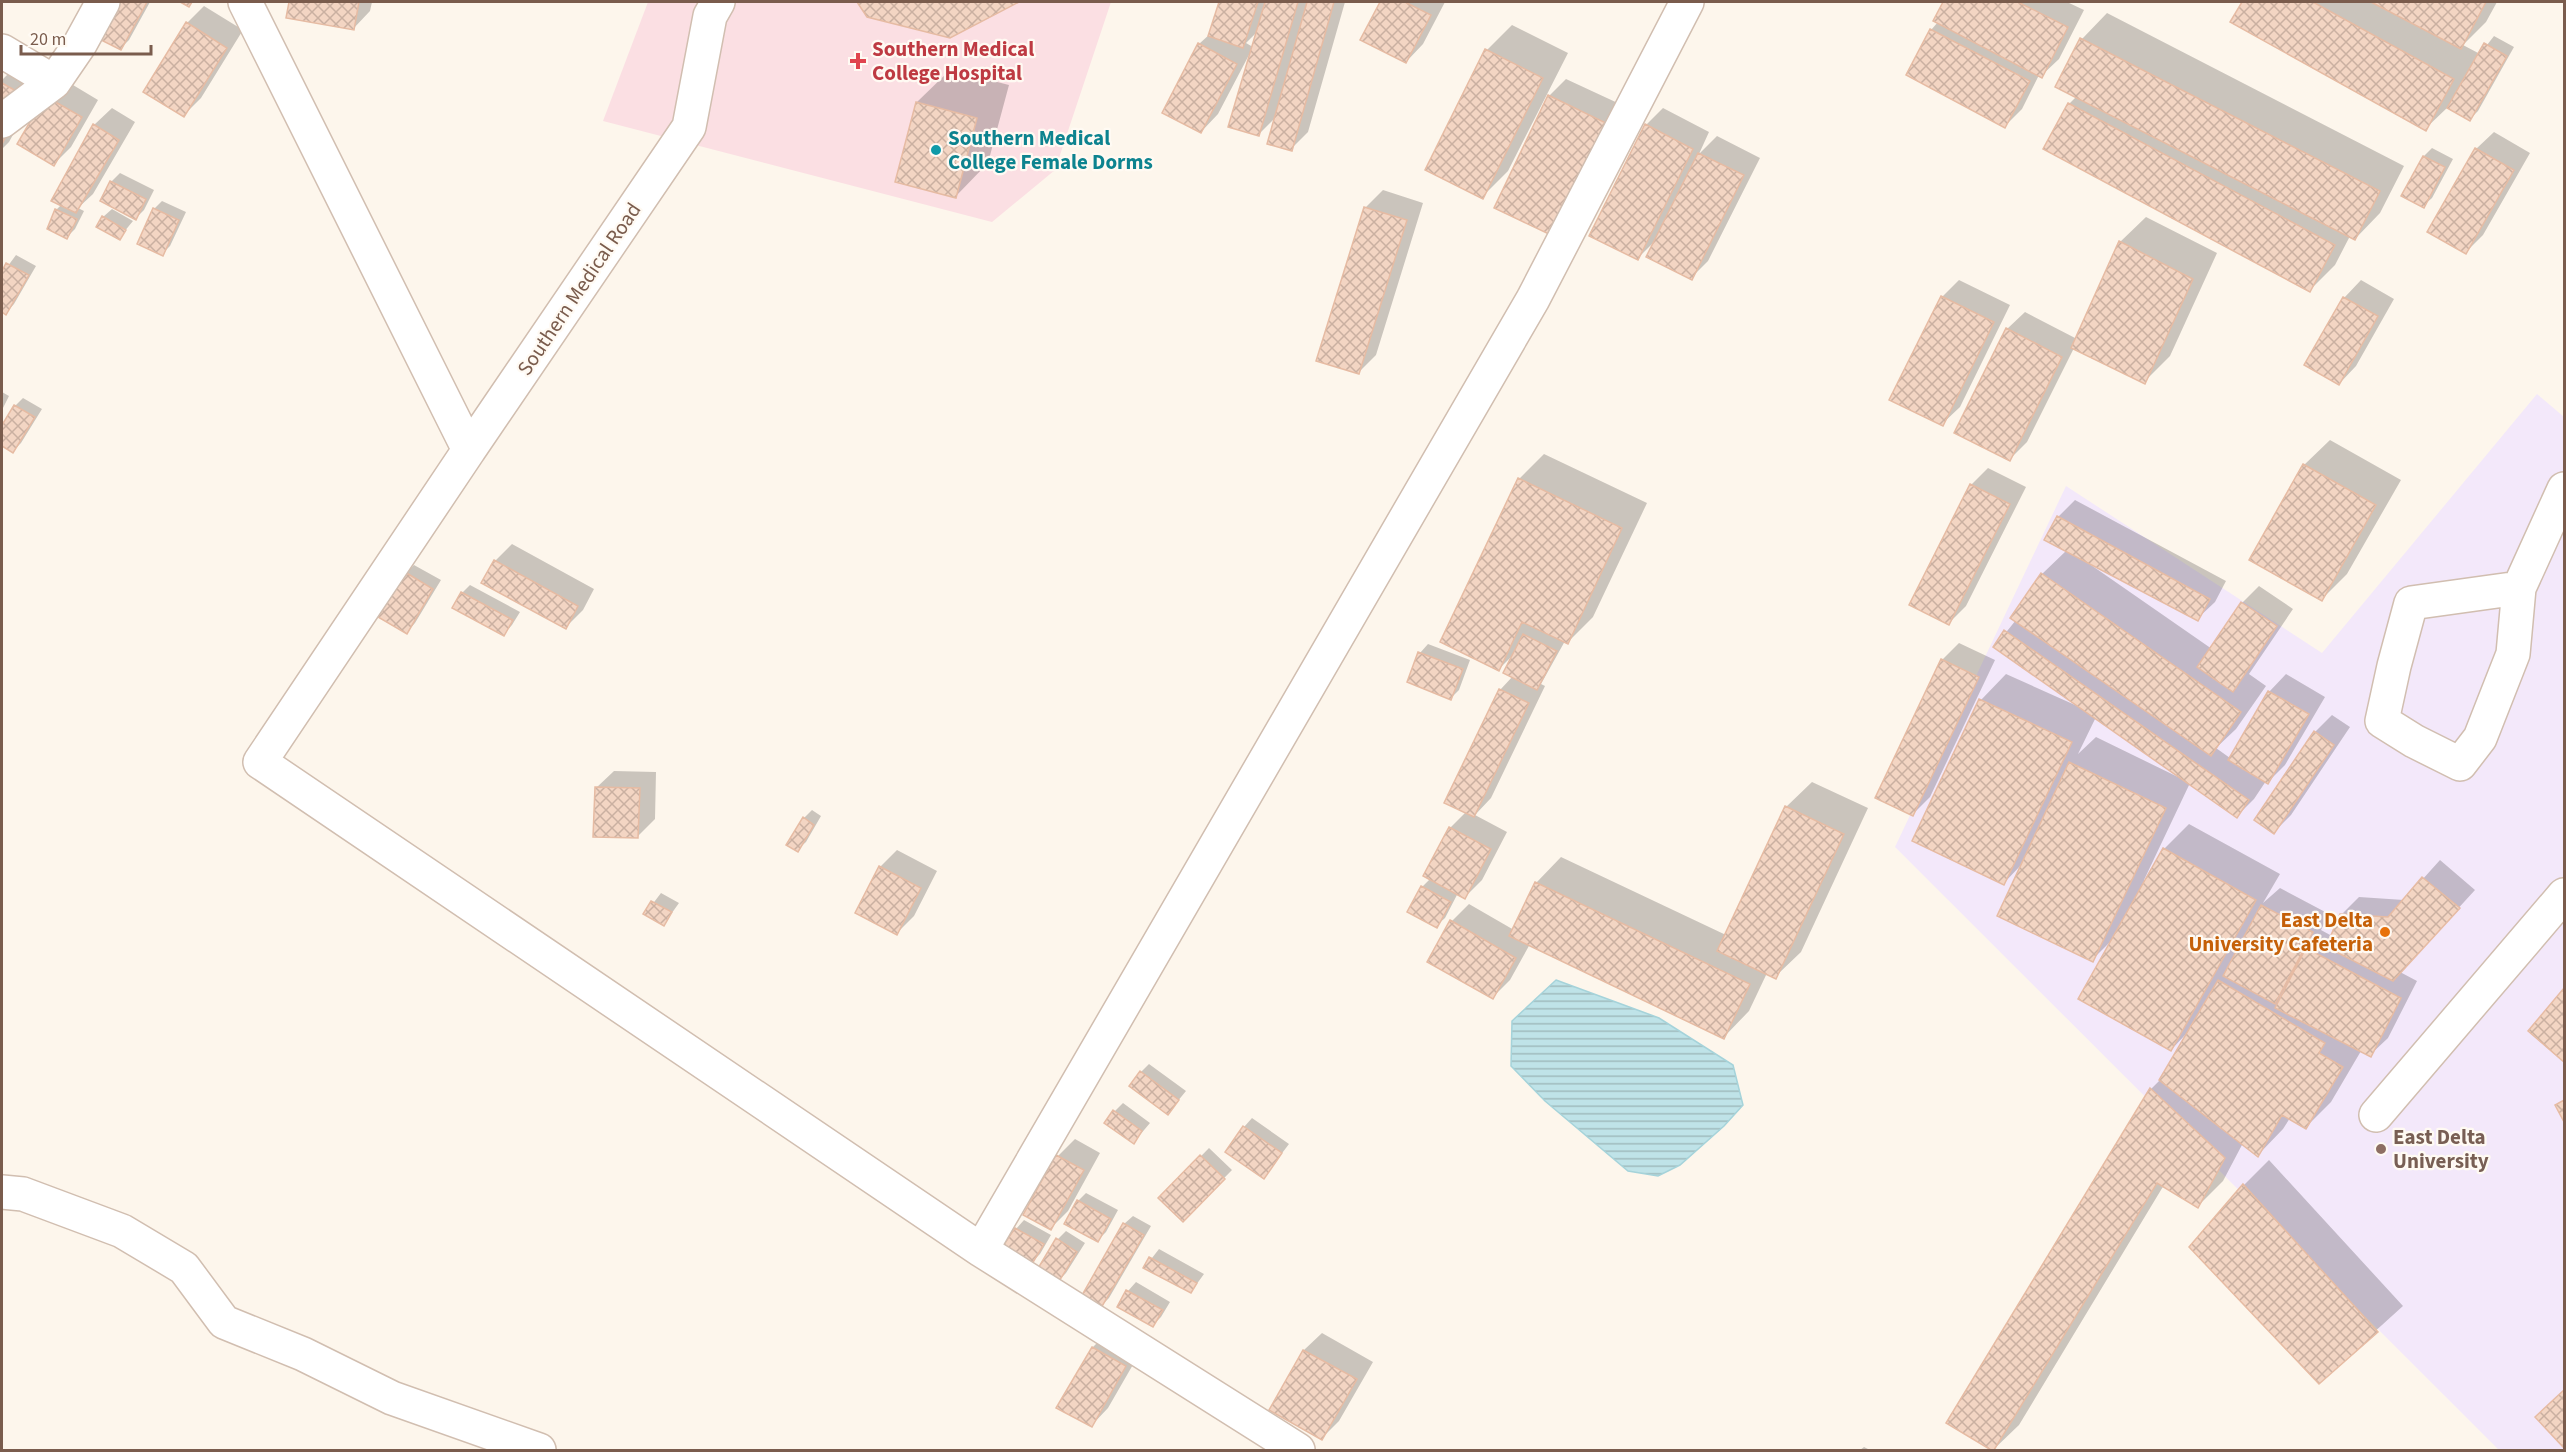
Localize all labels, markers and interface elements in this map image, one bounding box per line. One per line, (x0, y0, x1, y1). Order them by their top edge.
scale bar (21, 18, 152, 56)
text: 20 m (30, 27, 66, 52)
place label: Southern Medical College Hospital (872, 34, 1034, 88)
marker: Southern Medical College Hospital (849, 52, 867, 70)
place label: Southern Medical College Female Dorms (948, 123, 1153, 177)
marker: Southern Medical College Female Dorms (929, 143, 943, 157)
street label: Southern Medical Road (510, 196, 648, 382)
place label: East Delta University Cafeteria (2188, 905, 2373, 959)
marker: East Delta University Cafeteria (2378, 925, 2392, 939)
place label: East Delta University (2393, 1122, 2489, 1176)
marker: East Delta University (2374, 1142, 2388, 1156)

